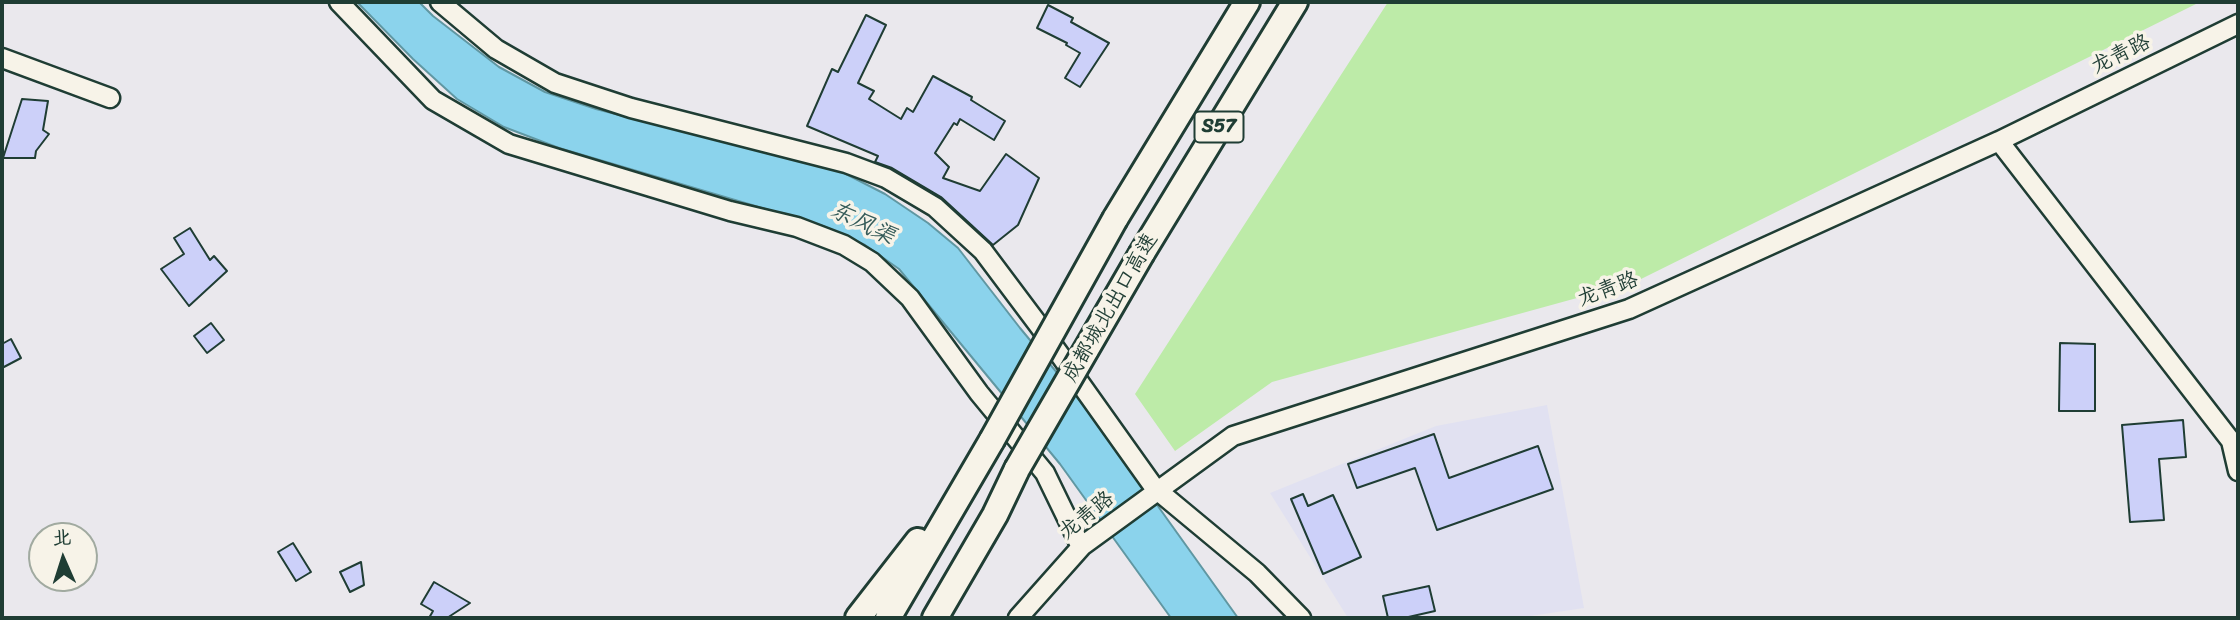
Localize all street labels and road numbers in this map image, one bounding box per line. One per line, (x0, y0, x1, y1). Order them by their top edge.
street label: 龙青路 (2087, 30, 2155, 80)
road number: S57 (1194, 111, 1244, 142)
street label: 成都城北出口高速 (1058, 229, 1164, 387)
street label: 龙青路 (1574, 267, 1642, 313)
street label: 龙青路 (1055, 486, 1119, 546)

